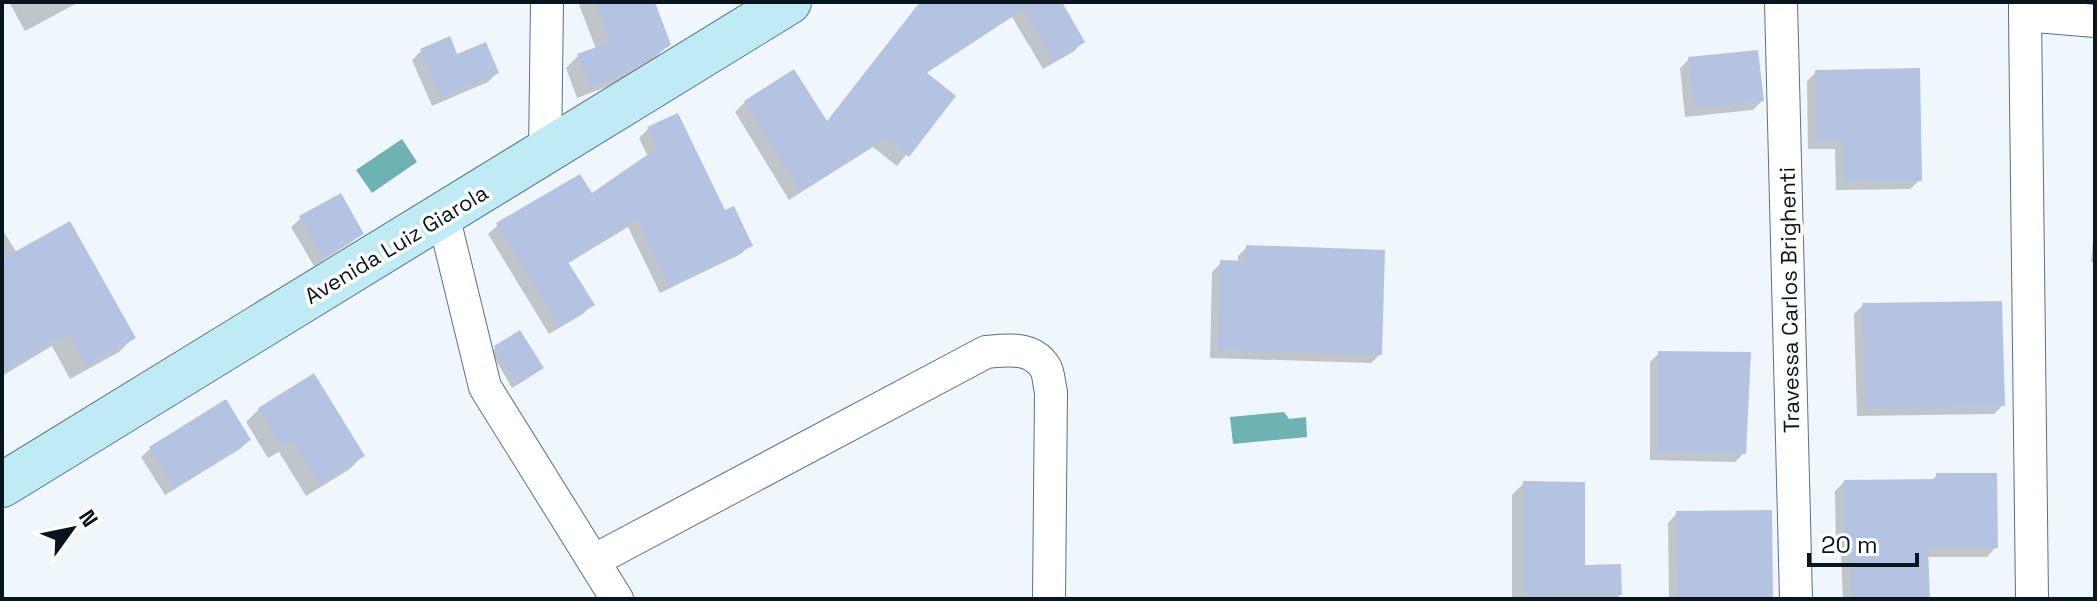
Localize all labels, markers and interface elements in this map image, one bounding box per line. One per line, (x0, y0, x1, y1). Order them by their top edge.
street label: Travessa Carlos Brighenti (1773, 167, 1805, 433)
street label: Avenida Luiz Giarola (299, 178, 493, 310)
north arrow (32, 489, 112, 569)
text: N (73, 504, 105, 532)
scale bar (1809, 517, 1917, 567)
text: 20 m (1821, 529, 1878, 560)

